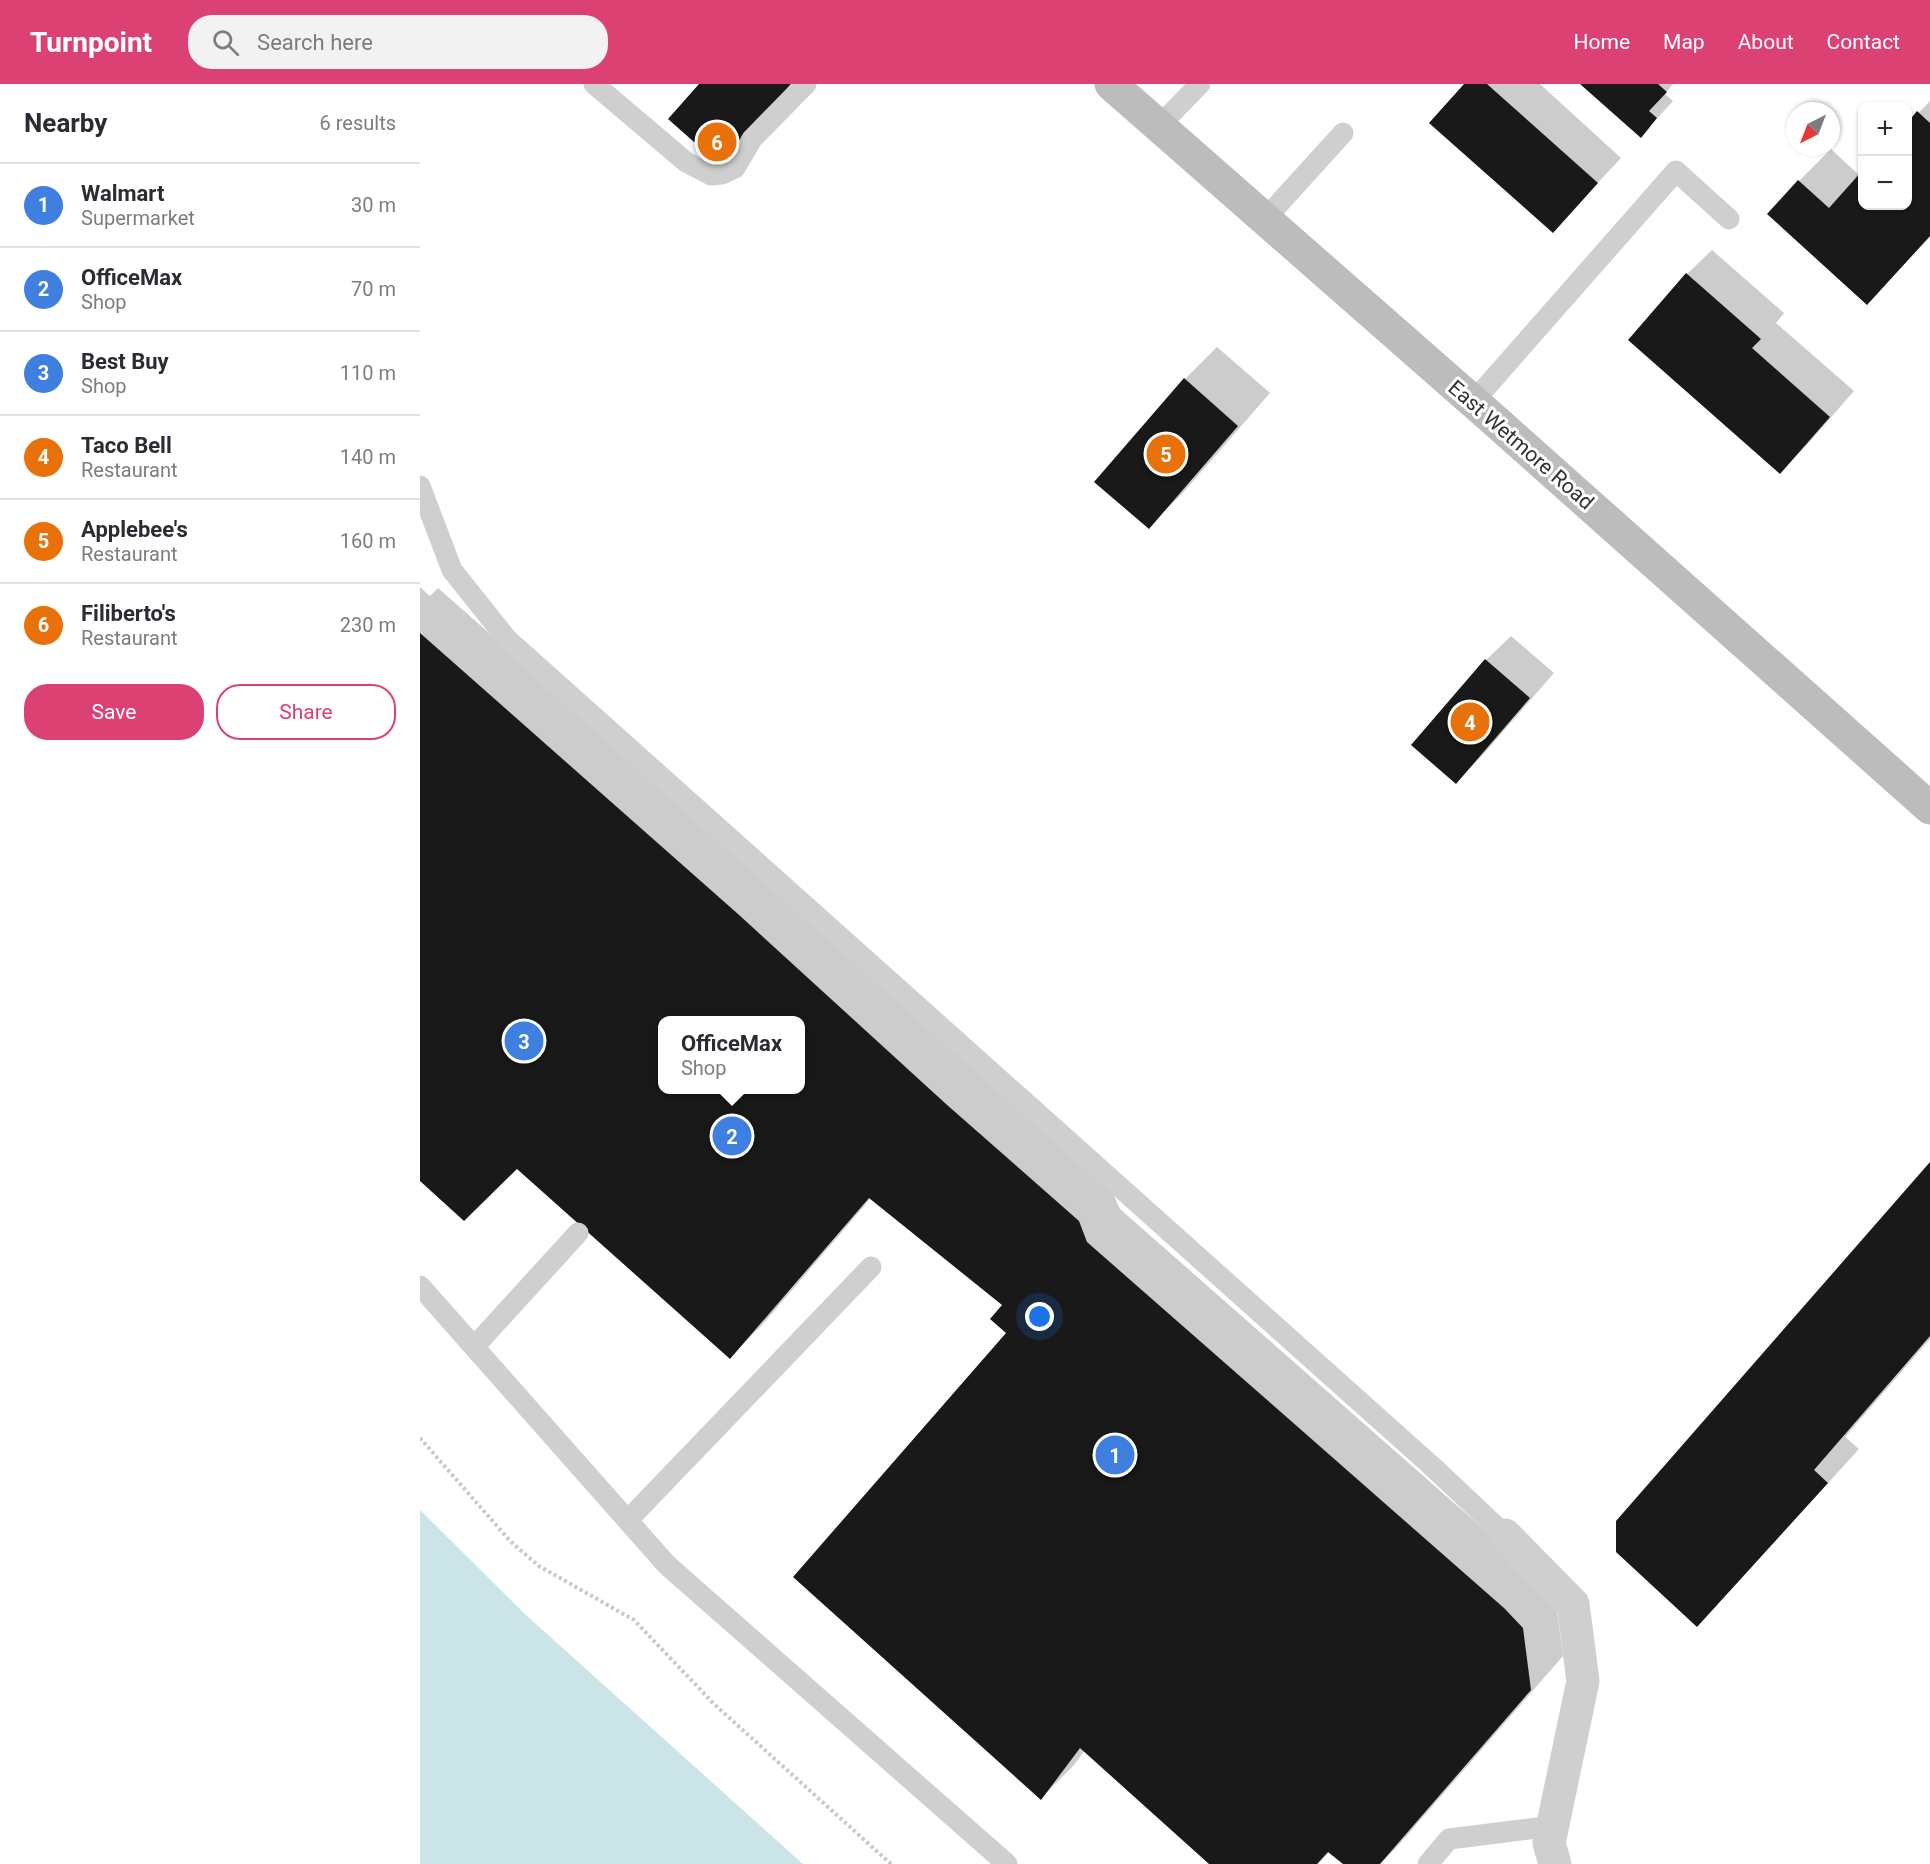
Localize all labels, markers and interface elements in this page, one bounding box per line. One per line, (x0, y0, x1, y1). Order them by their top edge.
search box (188, 15, 608, 69)
text: Turnpoint (30, 26, 152, 59)
icon: search (209, 26, 242, 59)
text: Search here (257, 30, 373, 55)
text: Home (1574, 30, 1630, 54)
text: Map (1663, 30, 1705, 54)
text: About (1738, 30, 1794, 54)
text: Contact (1827, 30, 1900, 54)
north arrow (1786, 102, 1840, 156)
map controls (1858, 102, 1912, 210)
button: + (1858, 102, 1912, 156)
text: Nearby (24, 108, 107, 138)
text: 6 results (320, 111, 396, 135)
pin: 6 (698, 120, 736, 164)
button: − (1858, 156, 1912, 210)
text: Walmart (81, 181, 164, 206)
text: 1 (38, 193, 49, 217)
text: 30 m (351, 193, 396, 217)
text: Supermarket (81, 206, 195, 230)
text: OfficeMax (81, 265, 182, 290)
text: 2 (38, 277, 49, 301)
text: 70 m (351, 277, 396, 301)
text: Shop (81, 290, 127, 314)
text: Best Buy (81, 349, 169, 374)
text: 3 (38, 361, 49, 385)
text: 110 m (340, 361, 396, 385)
text: Shop (81, 374, 127, 398)
street label: East Wetmore Road (1444, 375, 1598, 515)
pin: 5 (1146, 432, 1186, 476)
text: Taco Bell (81, 433, 172, 458)
text: 4 (38, 445, 49, 469)
text: 140 m (340, 445, 396, 469)
text: Restaurant (81, 458, 178, 482)
text: Applebee's (81, 517, 188, 542)
text: 5 (38, 529, 49, 553)
text: 160 m (340, 529, 396, 553)
text: Restaurant (81, 542, 178, 566)
text: Filiberto's (81, 601, 176, 626)
text: 6 (38, 613, 49, 637)
text: 230 m (340, 613, 396, 637)
text: Restaurant (81, 626, 178, 650)
button: Save (24, 684, 204, 740)
button: Share (216, 684, 396, 740)
pin: 4 (1450, 700, 1490, 744)
popup (658, 1016, 805, 1094)
pin: 3 (504, 1018, 544, 1064)
text: OfficeMax (681, 1031, 782, 1056)
text: Shop (681, 1056, 726, 1080)
pin: 2 (712, 1114, 752, 1158)
your location (1025, 1302, 1054, 1331)
pin: 1 (1096, 1432, 1134, 1478)

